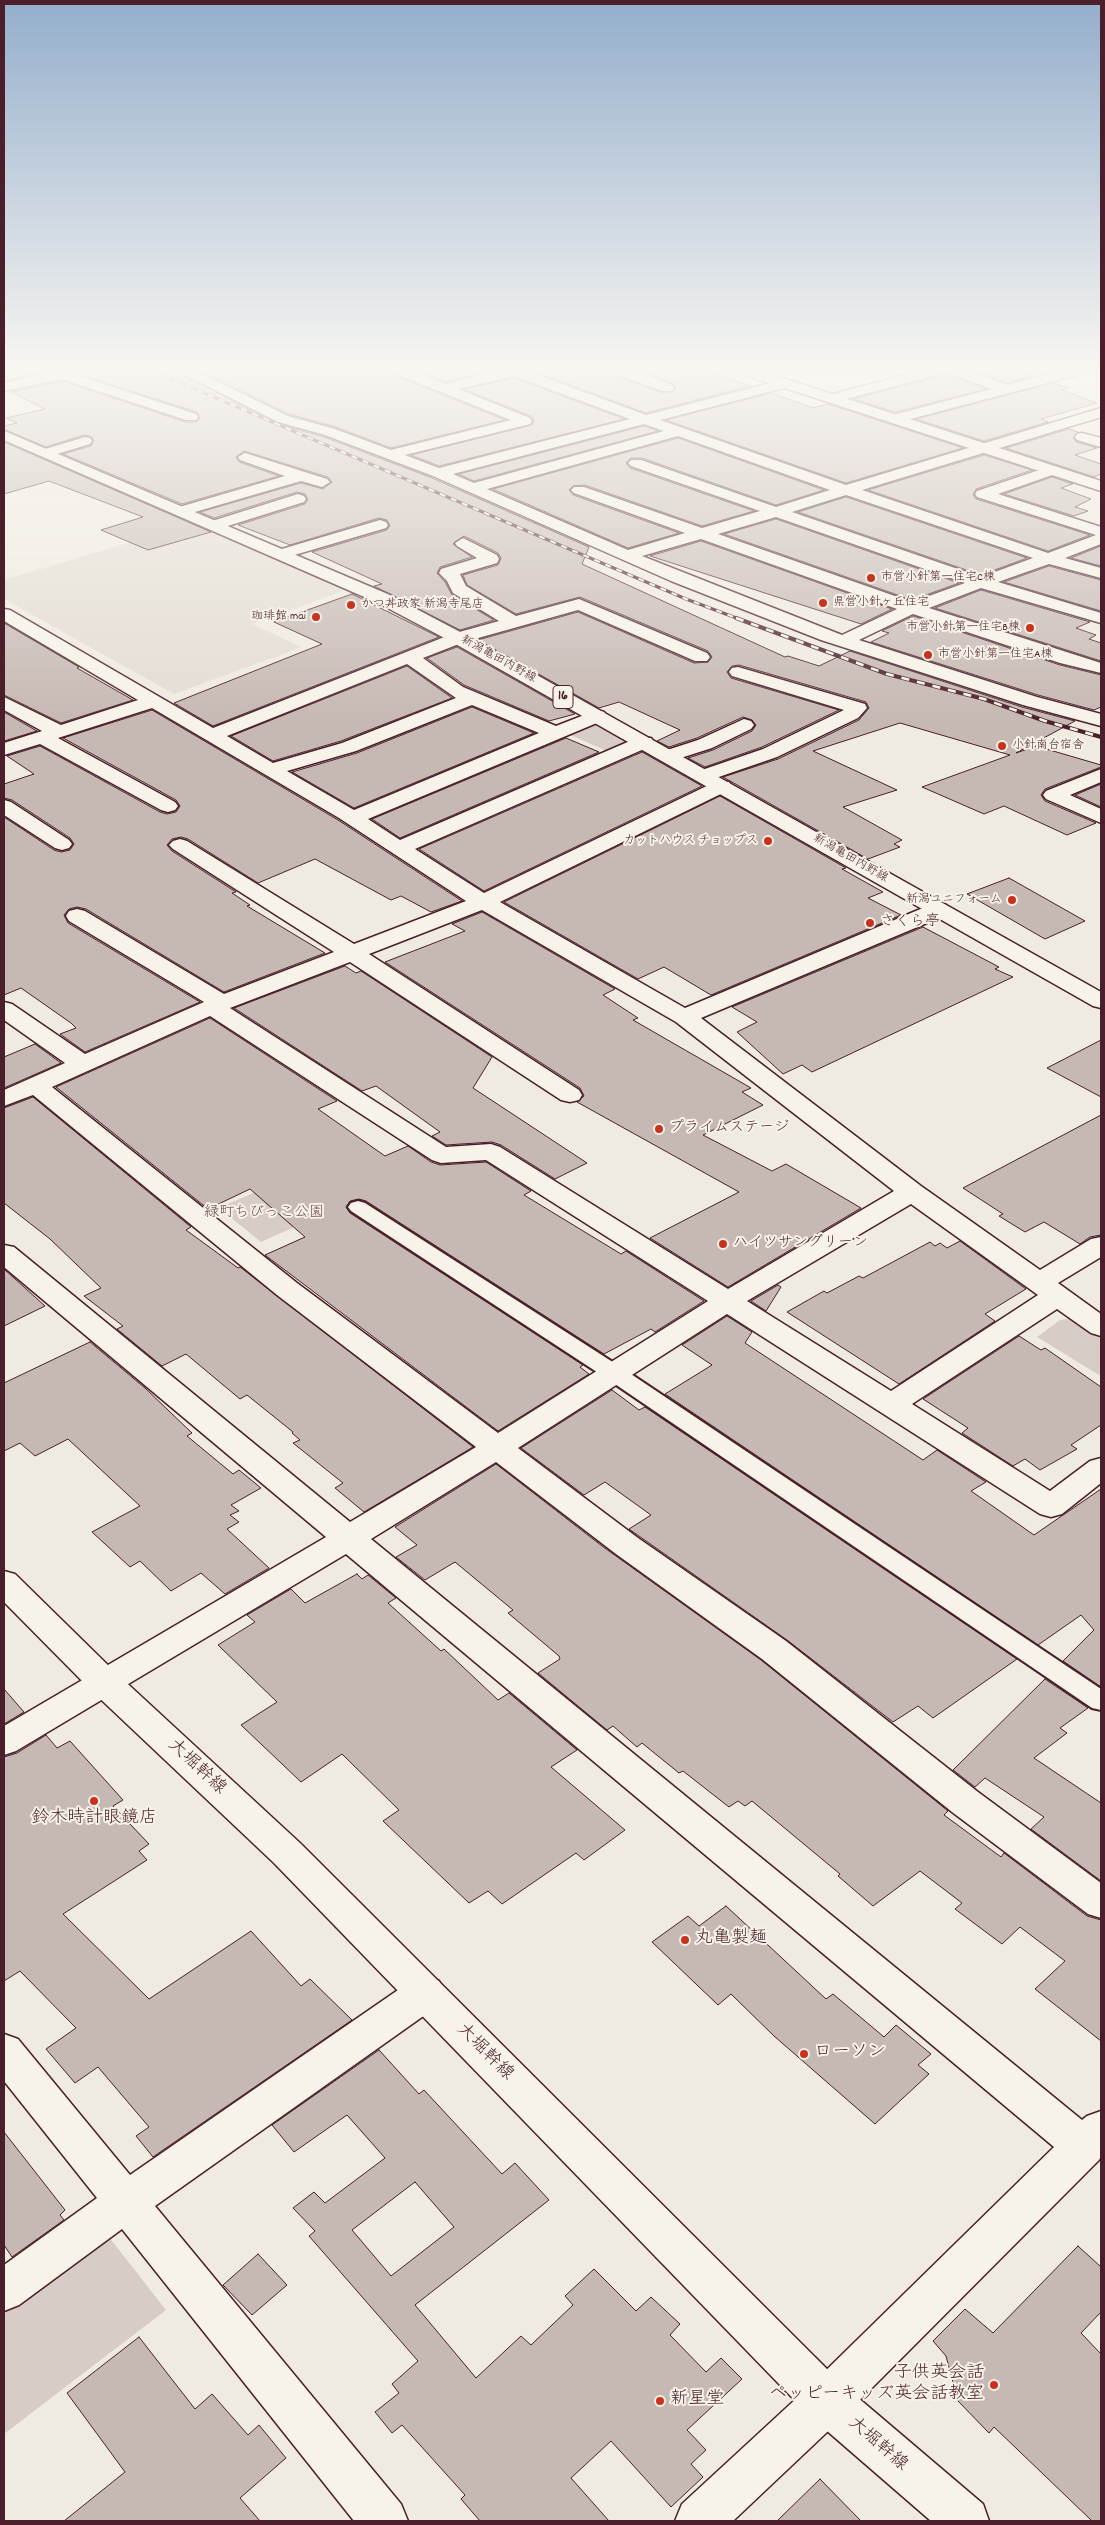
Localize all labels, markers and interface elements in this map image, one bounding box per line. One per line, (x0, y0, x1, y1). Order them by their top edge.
place label: 市営小針第一住宅C棟 (881, 571, 995, 585)
marker: 市営小針第一住宅C棟 (865, 572, 877, 584)
place label: 県営小針ヶ丘住宅 (833, 596, 929, 610)
marker: 県営小針ヶ丘住宅 (817, 597, 829, 609)
place label: かつ丼政家 新潟寺尾店 (361, 598, 484, 612)
marker: かつ丼政家 新潟寺尾店 (345, 599, 357, 611)
place label: 珈琲館 mai (251, 610, 306, 624)
marker: 珈琲館 mai (310, 611, 322, 623)
place label: 市営小針第一住宅B棟 (906, 621, 1020, 635)
marker: 市営小針第一住宅B棟 (1024, 622, 1036, 634)
street label: 新潟亀田内野線 (458, 633, 538, 687)
place label: 市営小針第一住宅A棟 (938, 648, 1053, 662)
marker: 市営小針第一住宅A棟 (922, 649, 934, 661)
road number: 16 (553, 686, 573, 709)
place label: 小針南台宿舎 (1012, 739, 1084, 753)
marker: 小針南台宿舎 (996, 740, 1008, 752)
street label: 新潟亀田内野線 (810, 832, 890, 886)
place label: カットハウス チョップス (623, 834, 758, 848)
marker: カットハウス チョップス (762, 835, 774, 847)
place label: 新潟ユニフォーム (906, 893, 1002, 907)
marker: 新潟ユニフォーム (1006, 894, 1018, 906)
place label: さくら亭 (880, 914, 940, 932)
marker: さくら亭 (864, 917, 876, 929)
place label: プライムステージ (669, 1120, 789, 1138)
marker: プライムステージ (653, 1123, 665, 1135)
park label: 緑町ちびっこ公園 (204, 1205, 324, 1223)
place label: ハイツサングリーン (733, 1235, 868, 1253)
marker: ハイツサングリーン (717, 1238, 729, 1250)
street label: 大堀幹線 (162, 1736, 230, 1800)
marker: 鈴木時計眼鏡店 (88, 1795, 100, 1807)
place label: 鈴木時計眼鏡店 (31, 1809, 157, 1831)
place label: 丸亀製麺 (695, 1929, 767, 1951)
marker: 丸亀製麺 (679, 1934, 691, 1946)
street label: 大堀幹線 (451, 2020, 517, 2086)
place label: ローソン (814, 2043, 886, 2065)
marker: ローソン (798, 2048, 810, 2060)
place label: 子供英会話 ペッピーキッズ英会話教室 (769, 2364, 984, 2406)
marker: 子供英会話 ペッピーキッズ英会話教室 (988, 2379, 1000, 2391)
place label: 新星堂 (670, 2390, 724, 2412)
marker: 新星堂 (654, 2395, 666, 2407)
street label: 大堀幹線 (843, 2413, 911, 2477)

